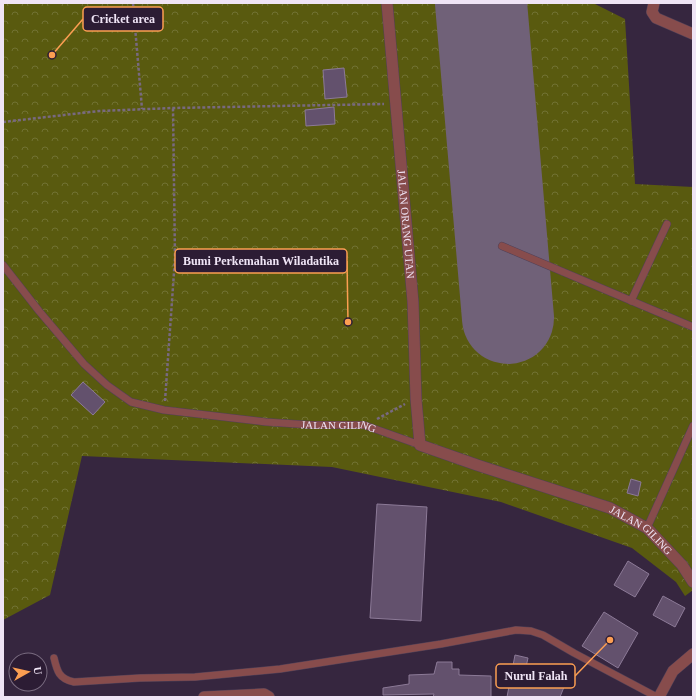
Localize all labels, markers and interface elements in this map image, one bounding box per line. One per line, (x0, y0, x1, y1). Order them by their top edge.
callout: Cricket area (83, 7, 163, 31)
text: Cricket area (91, 12, 155, 26)
street label: JALAN ORANG UTAN (396, 169, 417, 279)
callout: Bumi Perkemahan Wiladatika (175, 249, 347, 273)
text: Bumi Perkemahan Wiladatika (183, 254, 339, 268)
street label: JALAN GILING (301, 418, 378, 435)
street label: JALAN GILING (608, 503, 675, 557)
north arrow (8, 652, 48, 692)
callout: Nurul Falah (496, 664, 575, 688)
text: U (31, 666, 44, 675)
text: Nurul Falah (504, 669, 568, 683)

